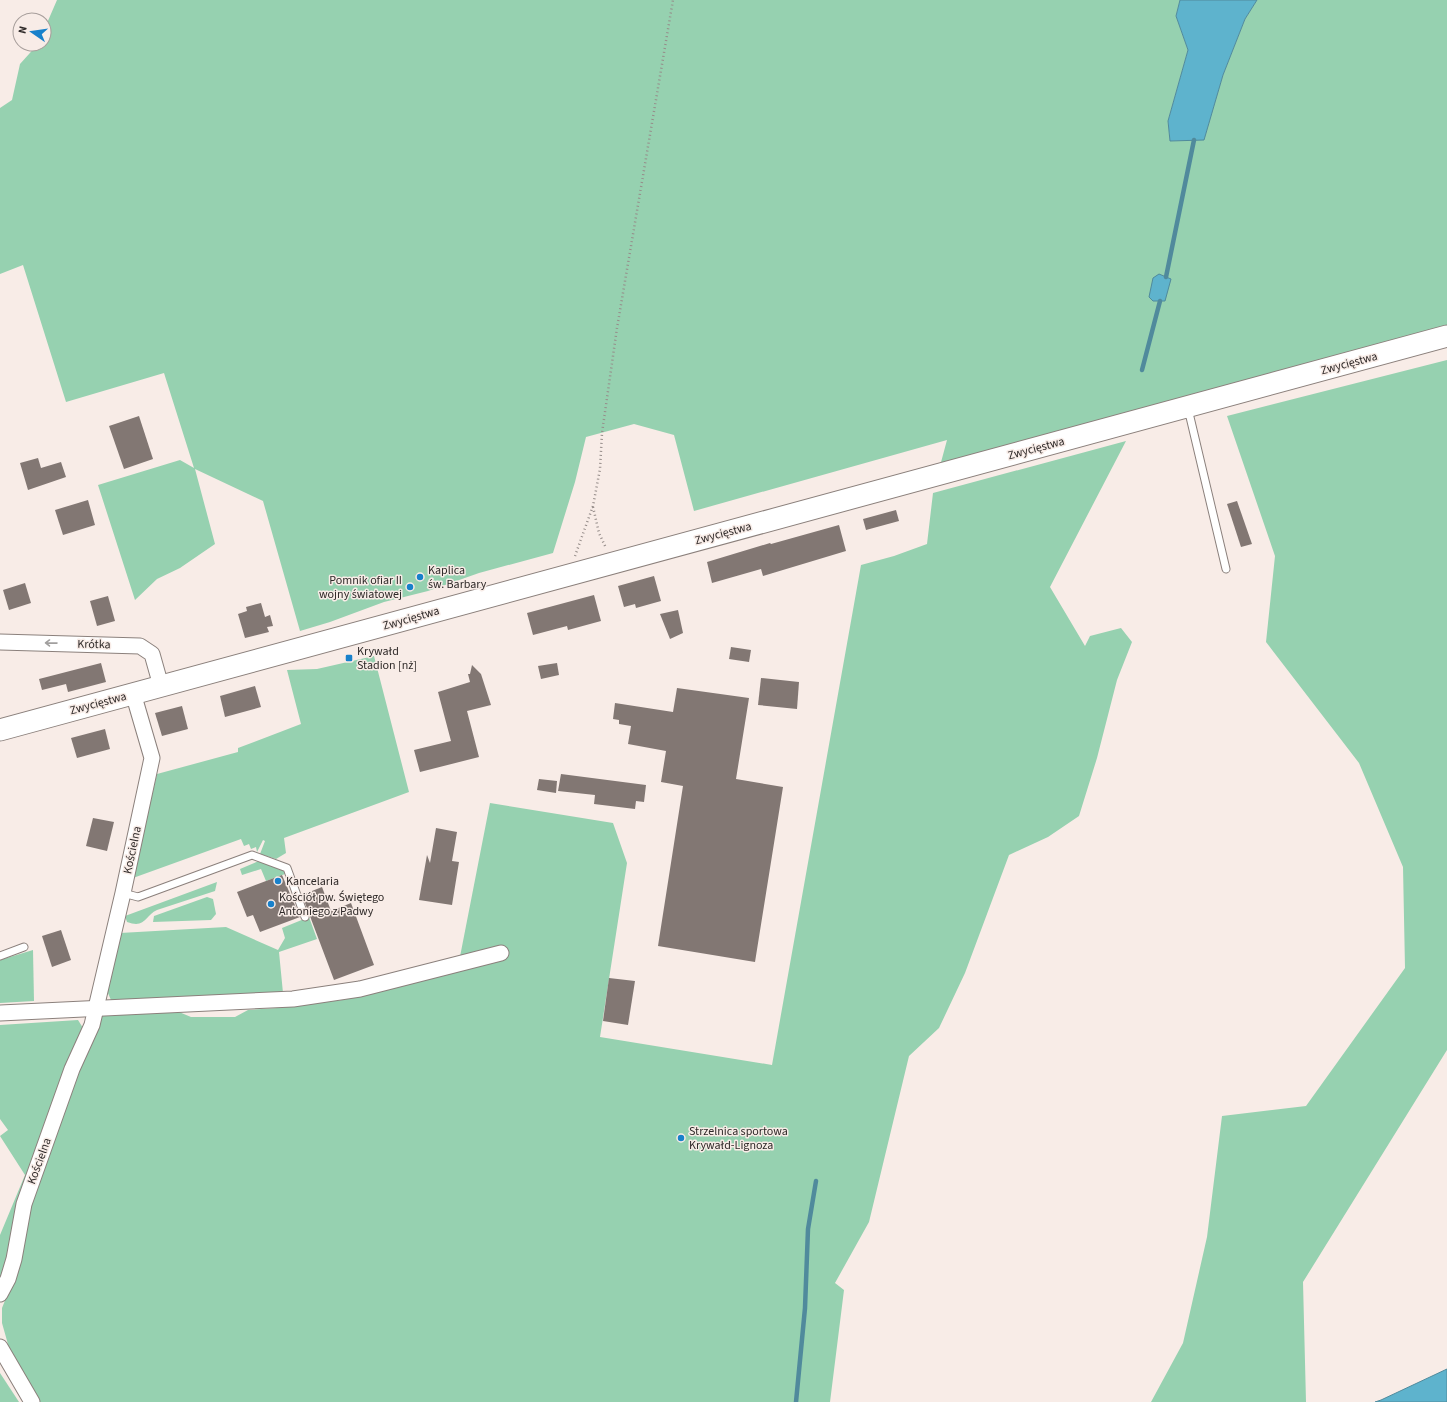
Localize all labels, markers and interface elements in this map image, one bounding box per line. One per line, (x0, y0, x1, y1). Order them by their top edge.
north arrow (12, 12, 52, 52)
text: N (15, 25, 31, 35)
street label: Zwycięstwa (1319, 348, 1379, 379)
street label: Zwycięstwa (1006, 433, 1066, 464)
street label: Zwycięstwa (693, 518, 753, 549)
place label: Kaplica św. Barbary (428, 562, 487, 593)
place label: Pomnik ofiar II wojny światowej (319, 572, 402, 603)
marker: Kaplica św. Barbary (415, 572, 425, 582)
marker: Pomnik ofiar II wojny światowej (405, 582, 415, 592)
street label: Zwycięstwa (381, 602, 441, 635)
street label: Krótka (77, 636, 111, 653)
one-way arrow (45, 639, 58, 647)
place label: Krywałd Stadion [nż] (357, 643, 417, 674)
marker: Krywałd Stadion [nż] (344, 653, 354, 663)
street label: Zwycięstwa (68, 688, 128, 719)
street label: Kościelna (119, 825, 146, 876)
place label: Kancelaria (286, 873, 339, 890)
marker: Kancelaria (273, 876, 283, 886)
place label: Kościół pw. Świętego Antoniego z Padwy (279, 889, 384, 920)
marker: Kościół pw. Świętego Antoniego z Padwy (266, 899, 276, 909)
place label: Strzelnica sportowa Krywałd-Lignoza (689, 1123, 788, 1154)
marker: Strzelnica sportowa Krywałd-Lignoza (676, 1133, 686, 1143)
street label: Kościelna (23, 1136, 56, 1187)

